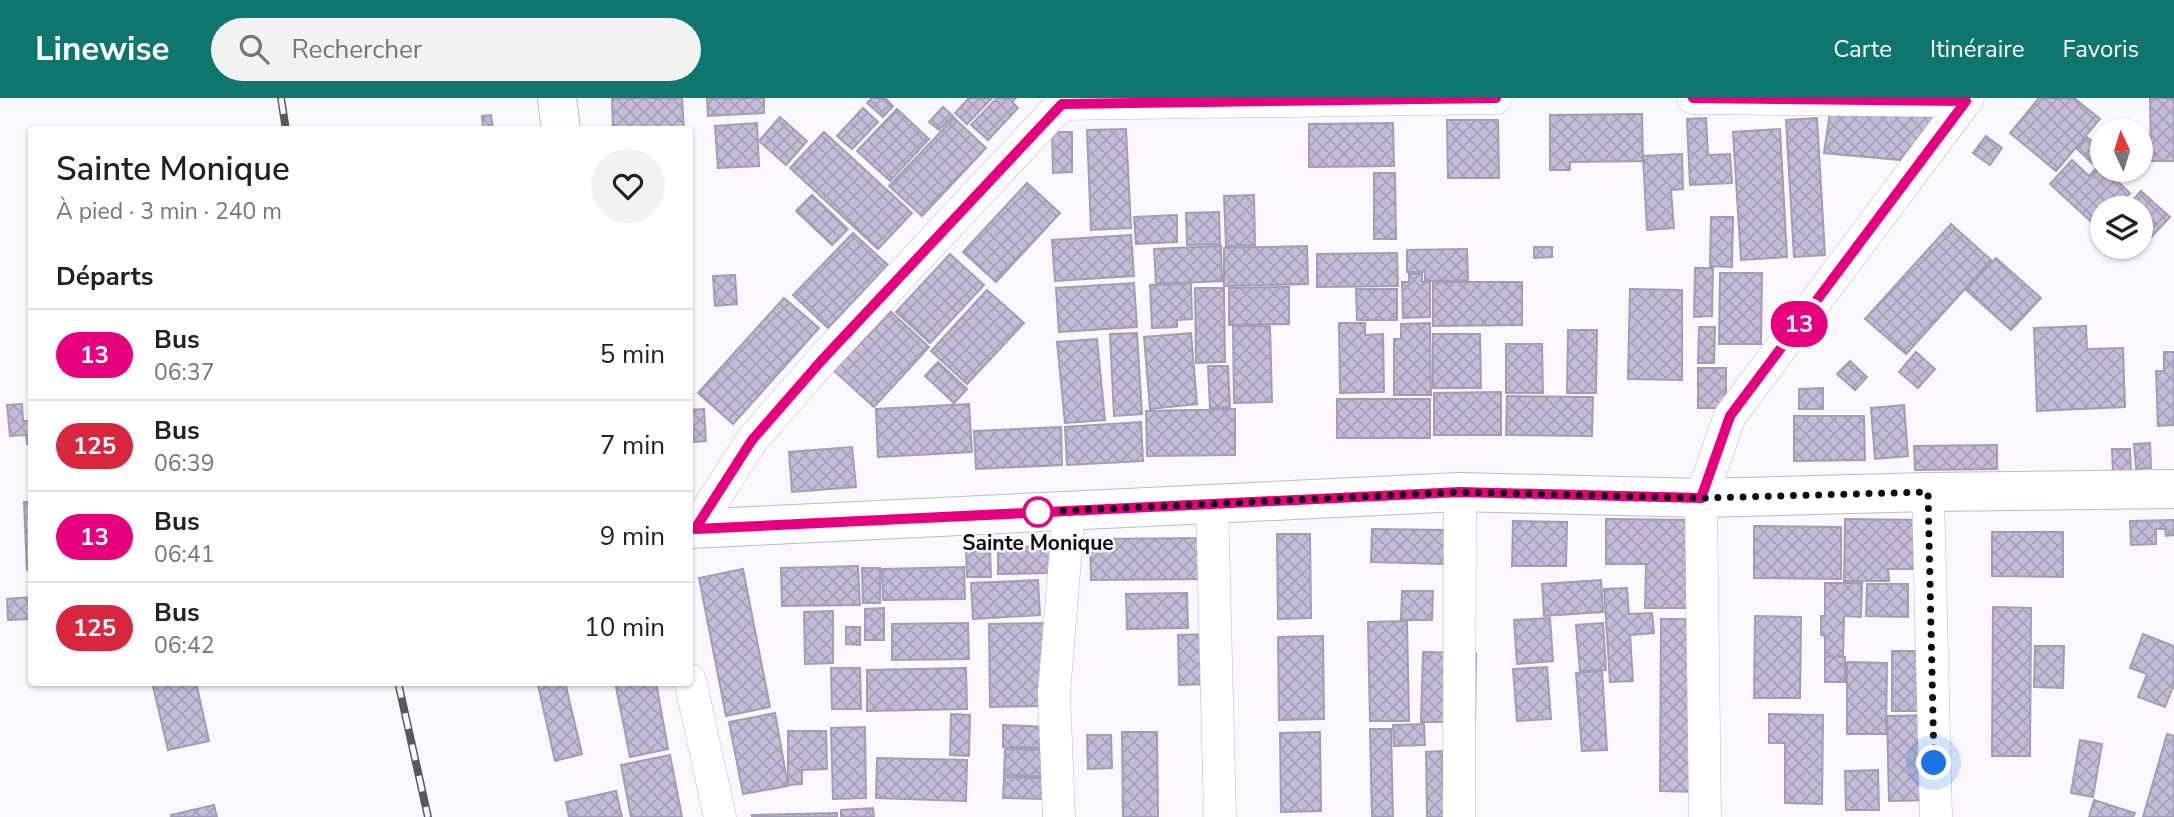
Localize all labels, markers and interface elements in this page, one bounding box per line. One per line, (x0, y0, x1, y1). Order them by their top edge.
search box (211, 18, 701, 81)
text: Linewise (35, 27, 169, 72)
icon: search (235, 30, 273, 68)
text: Rechercher (291, 32, 422, 67)
text: Carte (1833, 33, 1892, 65)
text: Itinéraire (1930, 33, 2024, 65)
text: Favoris (2062, 33, 2139, 65)
north arrow (2090, 119, 2152, 182)
map controls (2090, 119, 2153, 259)
text: Sainte Monique (56, 147, 290, 192)
button: heart (591, 149, 665, 223)
text: À pied · 3 min · 240 m (56, 196, 282, 227)
button: layers (2090, 196, 2153, 259)
text: Départs (56, 259, 153, 294)
line badge: 13 (1768, 301, 1830, 347)
text: 13 (1785, 308, 1813, 340)
text: Bus (154, 322, 200, 357)
text: 5 min (600, 337, 665, 372)
text: 13 (80, 339, 109, 371)
text: 06:37 (154, 357, 214, 388)
text: Bus (154, 413, 200, 448)
text: 7 min (600, 428, 665, 463)
text: 125 (73, 430, 116, 462)
text: 06:39 (154, 448, 214, 479)
marker: Sainte Monique (1023, 497, 1053, 527)
text: Bus (154, 504, 200, 539)
text: 9 min (600, 519, 665, 554)
text: 13 (80, 521, 109, 553)
place label: Sainte Monique (962, 529, 1114, 557)
text: 06:41 (154, 539, 214, 570)
text: Bus (154, 595, 200, 630)
text: 10 min (584, 610, 665, 645)
text: 125 (73, 612, 116, 644)
text: 06:42 (154, 630, 214, 661)
your location (1916, 745, 1951, 780)

